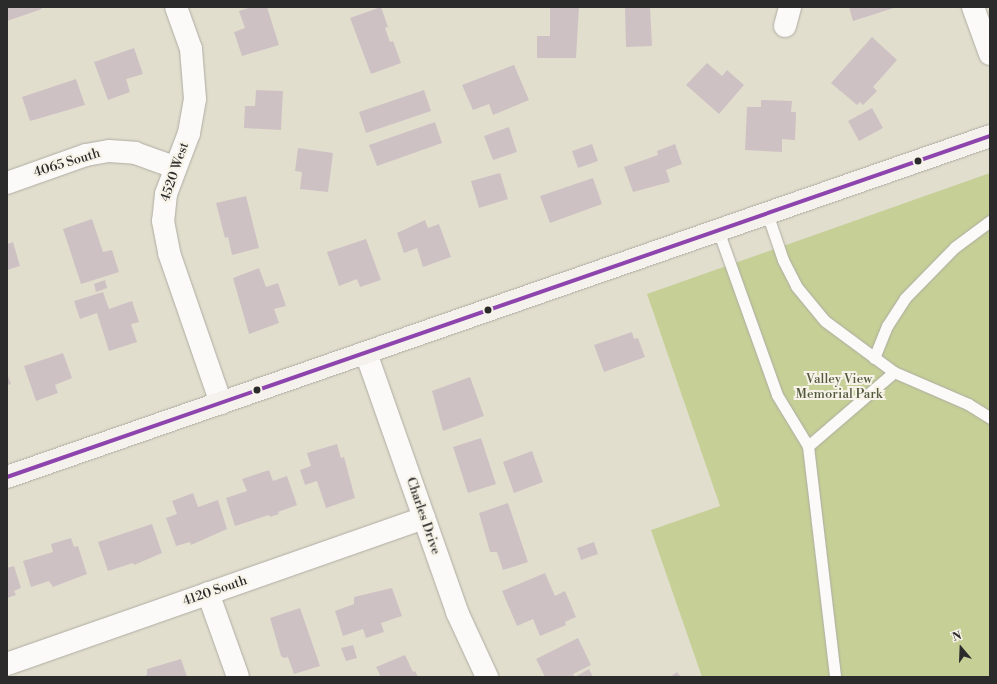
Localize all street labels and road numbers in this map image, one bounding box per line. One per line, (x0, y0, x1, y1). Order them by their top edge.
street label: 4520 West (158, 140, 192, 204)
street label: 4065 South (32, 145, 102, 181)
street label: Charles Drive (403, 475, 443, 557)
street label: 4120 South (181, 573, 249, 609)

